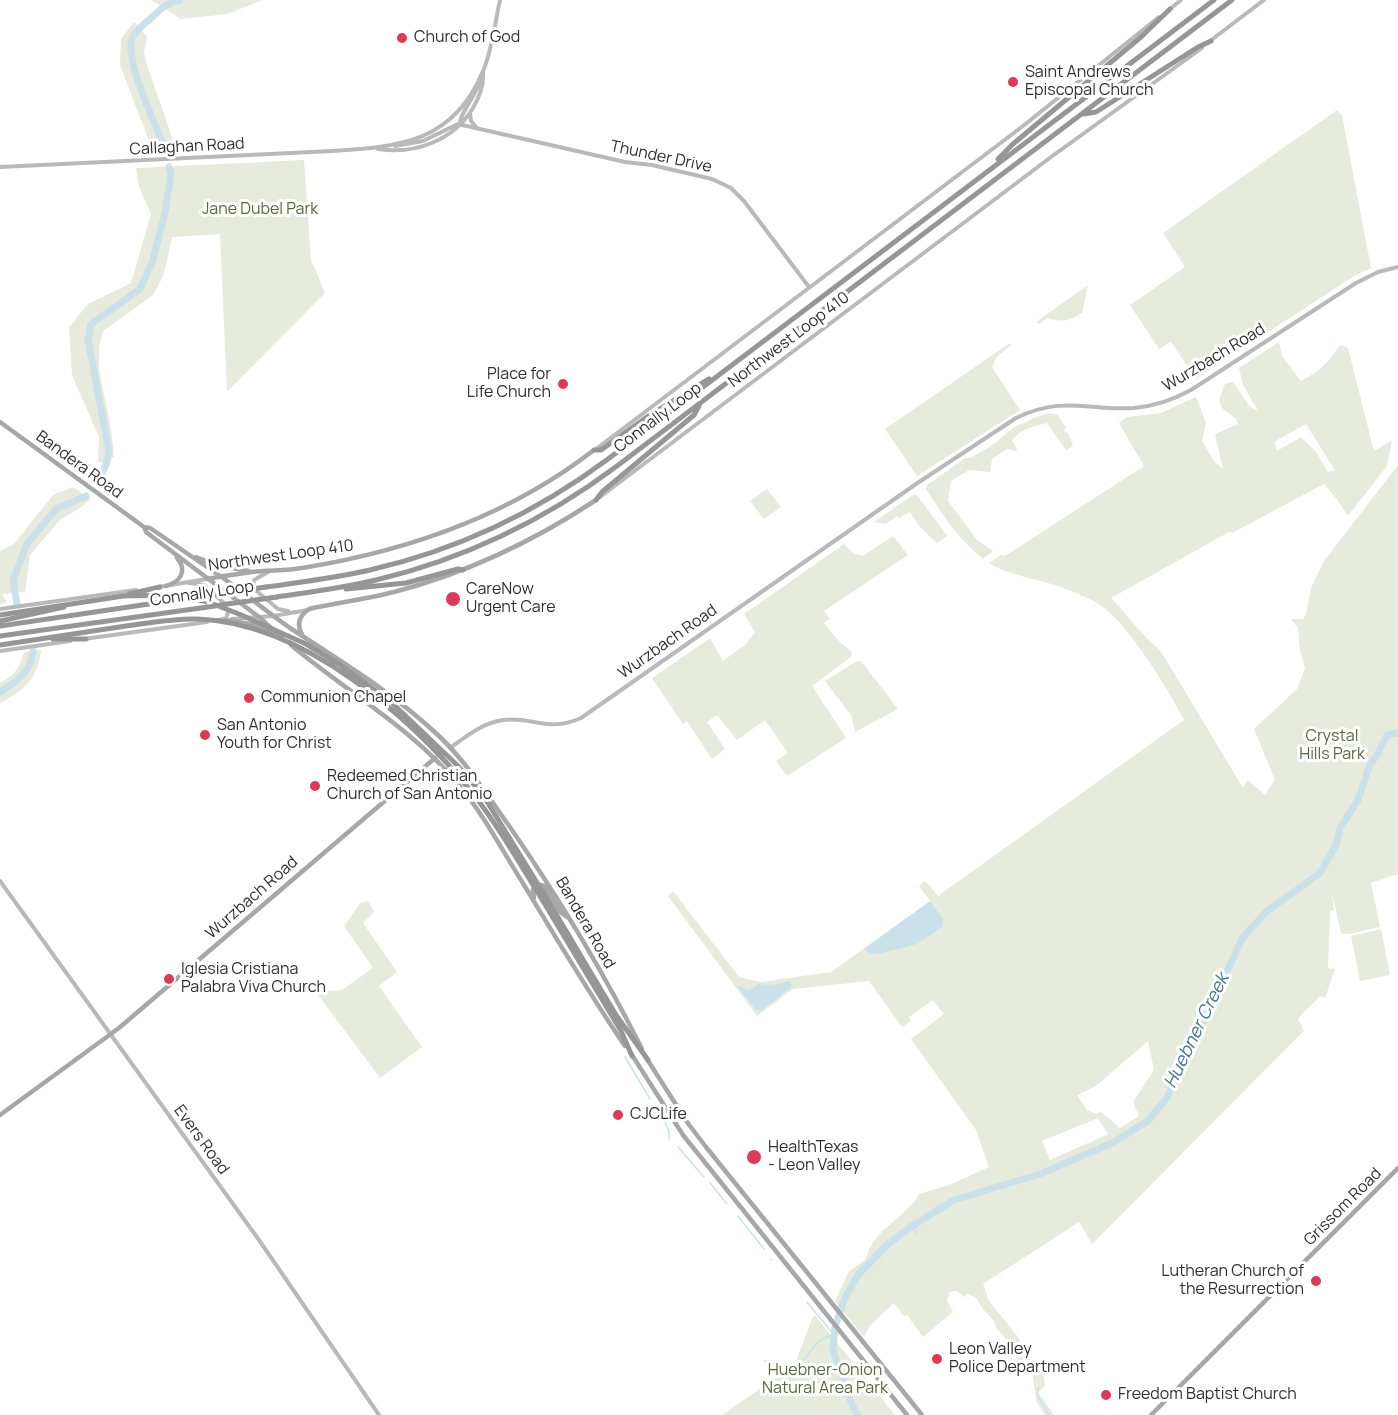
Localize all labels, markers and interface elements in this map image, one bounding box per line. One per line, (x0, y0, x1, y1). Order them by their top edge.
place label: Church of God (414, 28, 520, 48)
marker: Church of God (395, 31, 409, 45)
place label: Saint Andrews Episcopal Church (1025, 63, 1154, 101)
marker: Saint Andrews Episcopal Church (1006, 75, 1020, 89)
street label: Callaghan Road (129, 134, 245, 160)
street label: Thunder Drive (609, 137, 713, 177)
park label: Jane Dubel Park (202, 200, 318, 220)
street label: Northwest Loop 410 (725, 288, 853, 392)
street label: Wurzbach Road (1159, 320, 1269, 396)
place label: Place for Life Church (467, 365, 551, 403)
marker: Place for Life Church (556, 377, 570, 391)
street label: Connally Loop (610, 379, 706, 457)
street label: Bandera Road (32, 427, 126, 503)
street label: Northwest Loop 410 (207, 536, 355, 576)
street label: Connally Loop (149, 577, 255, 611)
place label: CareNow Urgent Care (466, 580, 556, 618)
marker: CareNow Urgent Care (444, 590, 462, 608)
street label: Wurzbach Road (615, 601, 721, 683)
place label: Communion Chapel (261, 688, 406, 708)
marker: Communion Chapel (242, 691, 256, 705)
place label: San Antonio Youth for Christ (217, 716, 332, 754)
park label: Crystal Hills Park (1299, 727, 1365, 765)
marker: San Antonio Youth for Christ (198, 728, 212, 742)
place label: Redeemed Christian Church of San Antonio (327, 767, 492, 805)
marker: Redeemed Christian Church of San Antonio (308, 779, 322, 793)
street label: Wurzbach Road (202, 853, 302, 943)
street label: Bandera Road (551, 874, 619, 972)
place label: Iglesia Cristiana Palabra Viva Church (181, 960, 326, 998)
water label: Huebner Creek (1160, 970, 1234, 1092)
marker: Iglesia Cristiana Palabra Viva Church (162, 972, 176, 986)
street label: Evers Road (169, 1101, 233, 1179)
place label: CJCLife (630, 1105, 687, 1125)
marker: CJCLife (611, 1108, 625, 1122)
place label: HealthTexas - Leon Valley (768, 1138, 861, 1176)
marker: HealthTexas - Leon Valley (745, 1148, 763, 1166)
street label: Grissom Road (1300, 1164, 1386, 1250)
place label: Lutheran Church of the Resurrection (1161, 1262, 1304, 1300)
marker: Lutheran Church of the Resurrection (1309, 1274, 1323, 1288)
place label: Leon Valley Police Department (949, 1340, 1086, 1378)
marker: Leon Valley Police Department (930, 1352, 944, 1366)
park label: Huebner-Onion Natural Area Park (762, 1361, 888, 1399)
place label: Freedom Baptist Church (1118, 1385, 1297, 1405)
marker: Freedom Baptist Church (1099, 1388, 1113, 1402)

